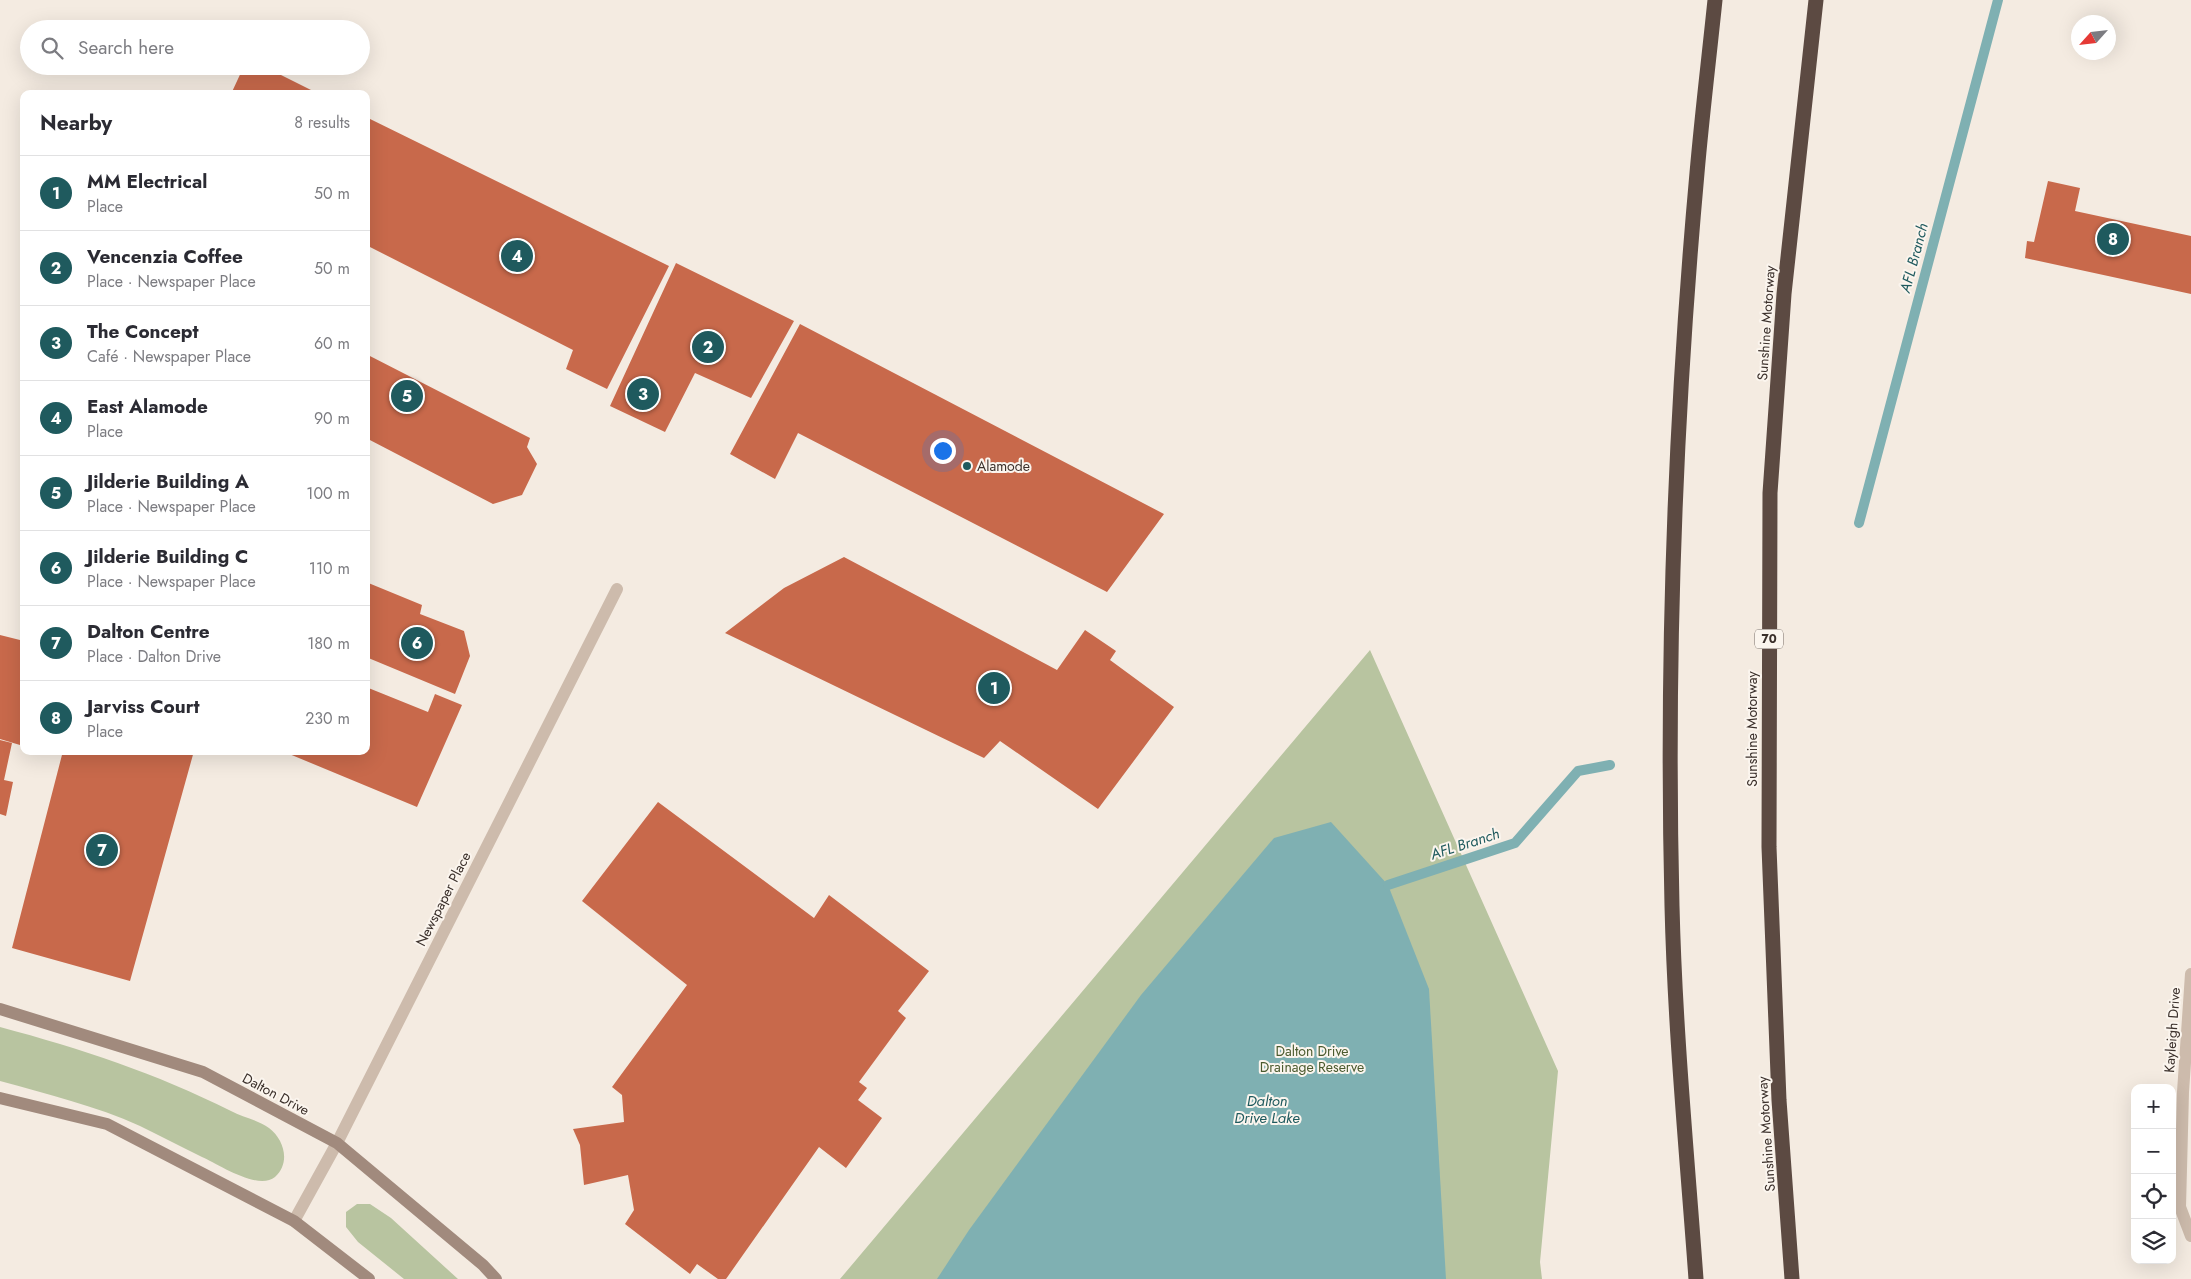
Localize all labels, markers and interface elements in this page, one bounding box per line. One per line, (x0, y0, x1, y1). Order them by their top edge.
north arrow (2071, 15, 2116, 60)
search box (20, 20, 370, 75)
icon: search (38, 34, 66, 62)
text: Search here (78, 34, 174, 61)
text: Nearby (40, 108, 112, 138)
text: 8 results (294, 111, 350, 134)
text: MM Electrical (87, 168, 207, 195)
text: 1 (52, 182, 60, 205)
text: 50 m (314, 182, 350, 205)
text: Place (87, 195, 123, 218)
pin: 8 (2097, 220, 2129, 258)
water label: AFL Branch (1894, 221, 1934, 296)
pin: 4 (501, 237, 533, 275)
text: Vencenzia Coffee (87, 243, 243, 270)
text: 2 (51, 257, 61, 280)
text: 50 m (314, 257, 350, 280)
street label: Sunshine Motorway (1752, 264, 1780, 381)
text: Place · Newspaper Place (87, 270, 256, 293)
text: The Concept (87, 318, 199, 345)
pin: 2 (692, 328, 724, 366)
text: 3 (51, 332, 61, 355)
text: 60 m (314, 332, 350, 355)
text: Café · Newspaper Place (87, 345, 251, 368)
pin: 3 (627, 375, 659, 413)
pin: 5 (391, 377, 423, 415)
text: East Alamode (87, 393, 208, 420)
text: 4 (50, 407, 62, 430)
text: 90 m (314, 407, 350, 430)
text: Place (87, 420, 123, 443)
your location (930, 438, 956, 464)
place label: Alamode (977, 456, 1030, 476)
marker: Alamode (961, 460, 973, 472)
text: Jilderie Building A (87, 468, 249, 495)
text: 5 (51, 482, 61, 505)
text: 100 m (306, 482, 350, 505)
text: Place · Newspaper Place (87, 495, 256, 518)
text: Jilderie Building C (87, 543, 248, 570)
text: 6 (51, 557, 61, 580)
text: 110 m (309, 557, 350, 580)
text: Place · Newspaper Place (87, 570, 256, 593)
text: Dalton Centre (87, 618, 210, 645)
pin: 6 (401, 624, 433, 662)
road number: 70 (1755, 630, 1783, 648)
text: 7 (51, 632, 61, 655)
text: 180 m (307, 632, 350, 655)
text: Place · Dalton Drive (87, 645, 221, 668)
pin: 1 (978, 669, 1010, 707)
street label: Sunshine Motorway (1742, 671, 1762, 787)
text: Jarviss Court (87, 693, 199, 720)
text: 8 (51, 707, 61, 730)
text: 230 m (305, 707, 350, 730)
text: Place (87, 720, 123, 743)
water label: AFL Branch (1427, 822, 1502, 866)
pin: 7 (86, 831, 118, 869)
street label: Newspaper Place (411, 848, 475, 950)
street label: Kayleigh Drive (2159, 987, 2185, 1073)
park label: Dalton Drive Drainage Reserve (1260, 1041, 1364, 1077)
street label: Dalton Drive (239, 1068, 313, 1120)
street label: Sunshine Motorway (1752, 1075, 1780, 1192)
map controls (2131, 1084, 2176, 1264)
button: + (2131, 1084, 2176, 1129)
water label: Dalton Drive Lake (1234, 1090, 1300, 1129)
button: − (2131, 1129, 2176, 1174)
button: locate (2131, 1174, 2176, 1219)
button: layers (2131, 1219, 2176, 1264)

